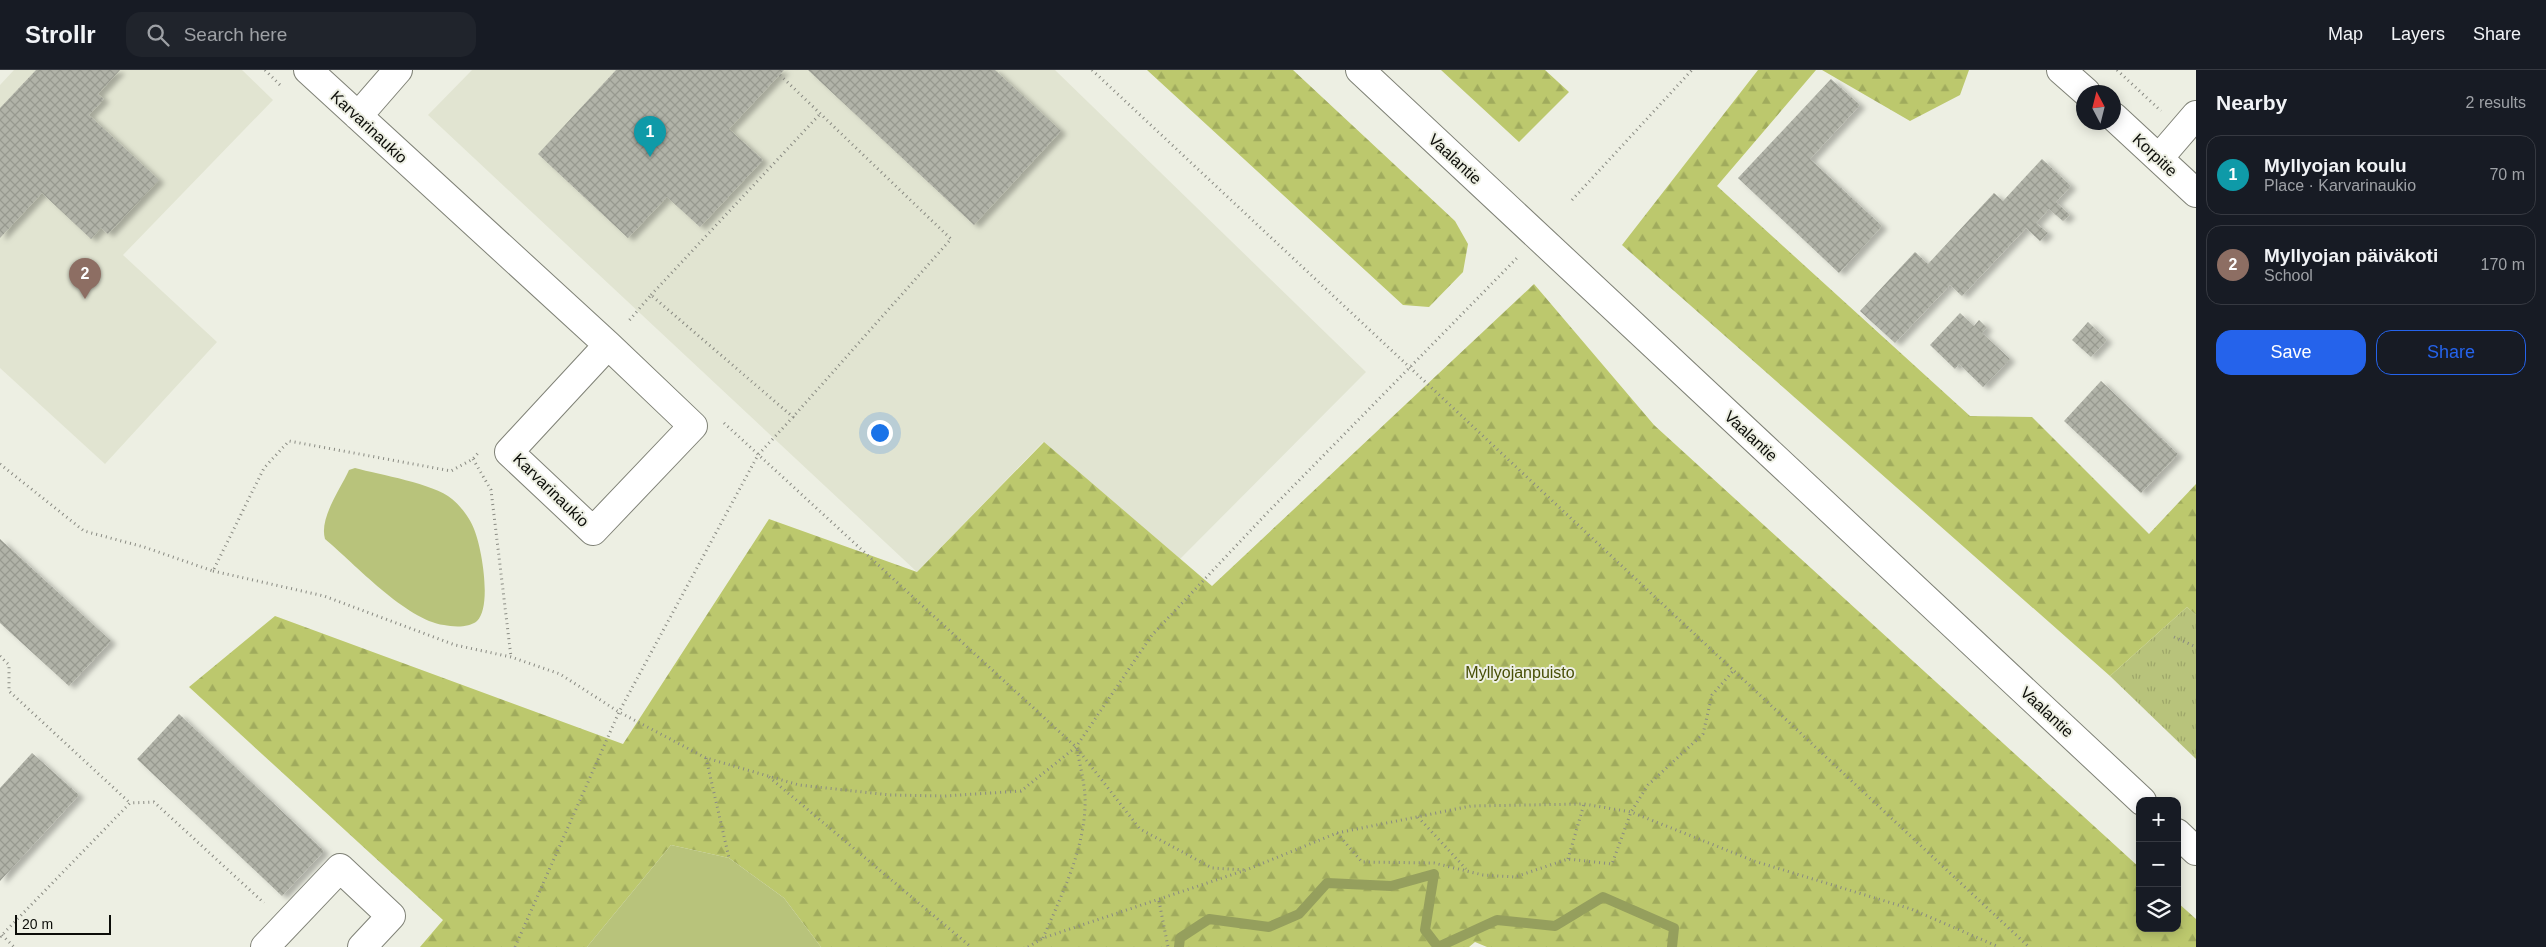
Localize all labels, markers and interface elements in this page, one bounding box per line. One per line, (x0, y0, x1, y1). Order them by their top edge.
search box (126, 12, 476, 57)
text: Strollr (25, 21, 96, 48)
icon: search (144, 21, 172, 49)
text: Search here (184, 24, 287, 45)
text: Map (2328, 24, 2363, 44)
text: Layers (2391, 24, 2445, 44)
text: Share (2473, 24, 2521, 44)
north arrow (2076, 85, 2121, 130)
street label: Karvarinaukio (327, 87, 411, 167)
text: Nearby (2216, 91, 2287, 114)
text: 2 results (2466, 94, 2526, 111)
pin: 1 (634, 116, 666, 157)
street label: Vaalantie (1425, 130, 1485, 188)
street label: Korpitie (2129, 130, 2181, 180)
text: Myllyojan koulu (2264, 155, 2407, 176)
text: 1 (2229, 166, 2237, 183)
text: 70 m (2489, 166, 2525, 183)
text: Place · Karvarinaukio (2264, 177, 2416, 194)
text: Myllyojan päiväkoti (2264, 245, 2438, 266)
text: 2 (2229, 256, 2237, 273)
text: 170 m (2481, 256, 2525, 273)
pin: 2 (69, 258, 101, 299)
text: School (2264, 267, 2313, 284)
button: Save (2216, 330, 2366, 375)
button: Share (2376, 330, 2526, 375)
street label: Vaalantie (1721, 407, 1781, 465)
your location (867, 420, 893, 446)
street label: Karvarinaukio (510, 450, 592, 530)
park label: Myllyojanpuisto (1465, 664, 1575, 681)
street label: Vaalantie (2017, 683, 2077, 741)
map controls (2136, 797, 2181, 932)
button: + (2136, 797, 2181, 842)
button: − (2136, 842, 2181, 887)
button: layers (2136, 887, 2181, 932)
scale bar (15, 912, 111, 935)
text: 20 m (22, 916, 53, 932)

